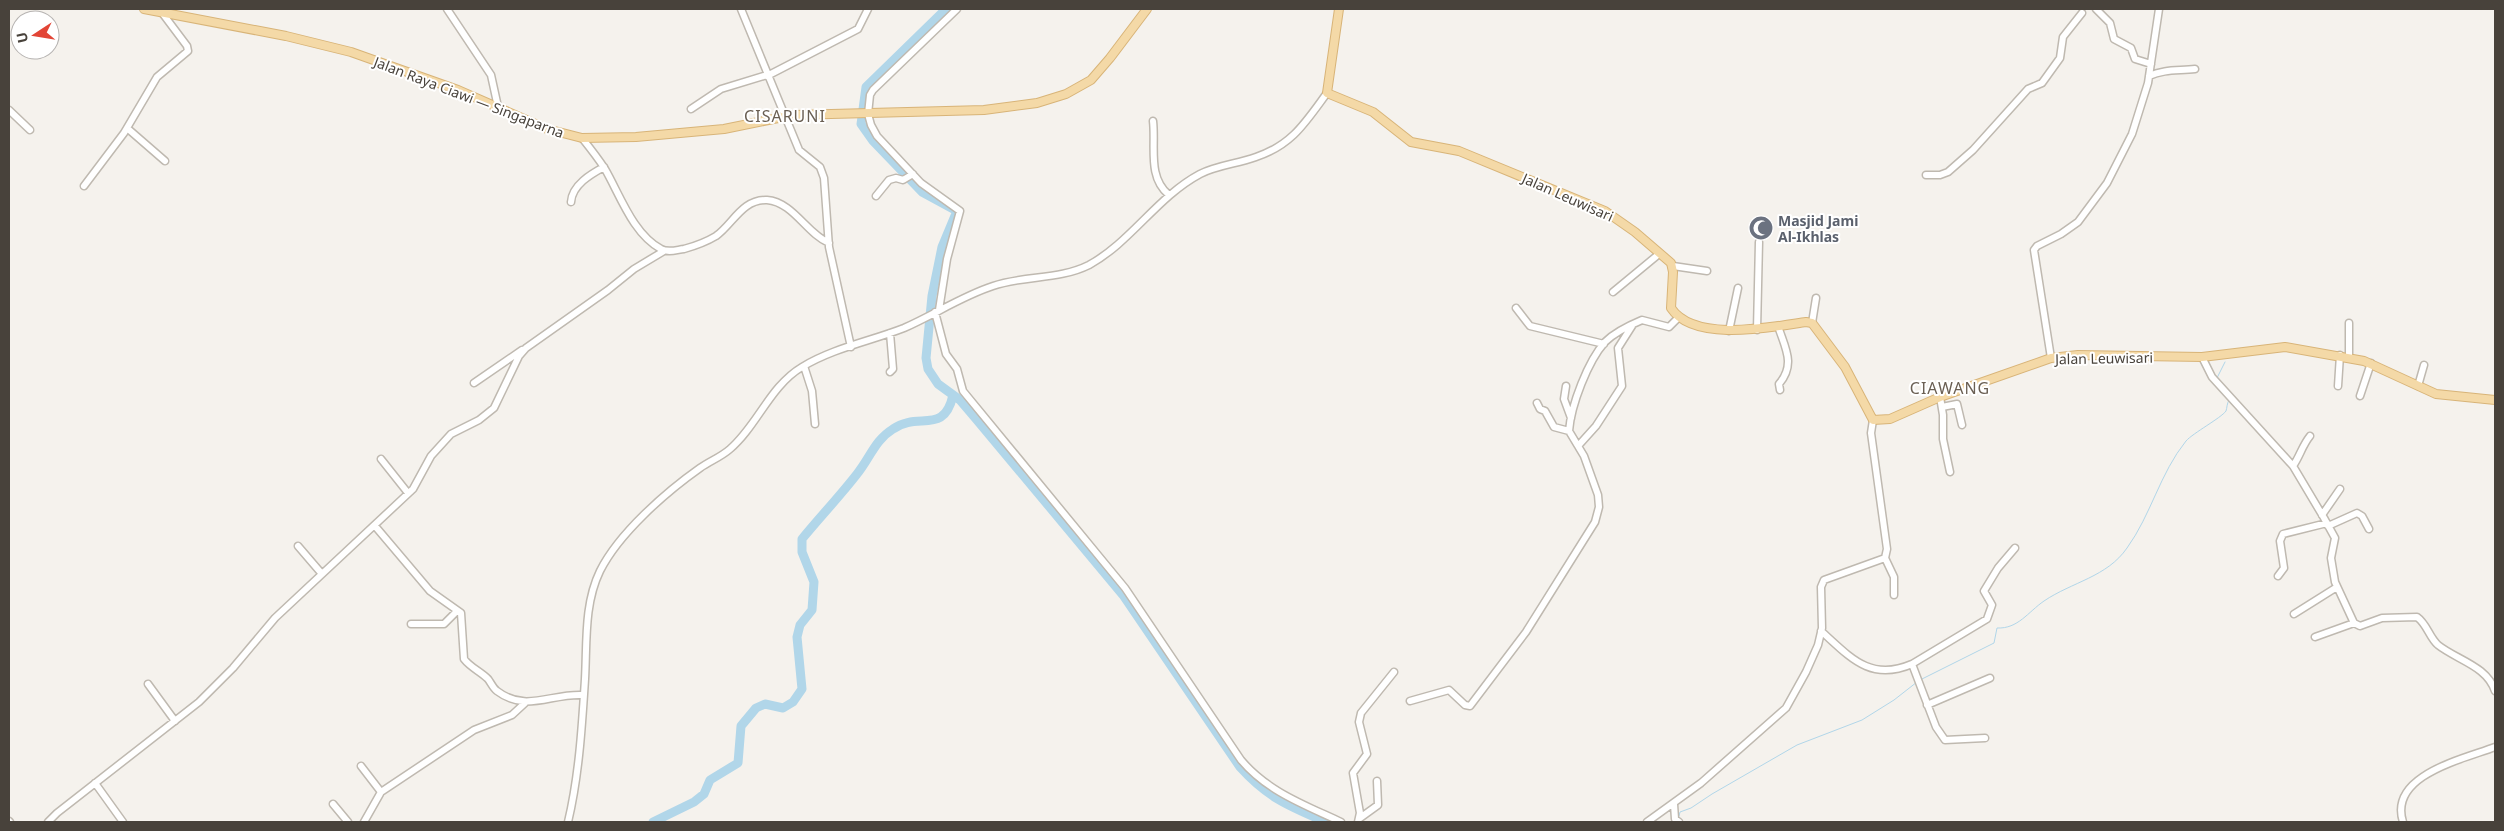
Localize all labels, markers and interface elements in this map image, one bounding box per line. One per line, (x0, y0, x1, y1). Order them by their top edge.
north arrow (10, 10, 60, 60)
text: U (11, 31, 32, 45)
street label: Jalan Raya Ciawi — Singaparna (369, 51, 567, 142)
district label: CISARUNI (744, 105, 826, 127)
street label: Jalan Leuwisari (1518, 168, 1617, 226)
place label: Masjid Jami Al-Ikhlas (1778, 211, 1858, 246)
mosque icon: Masjid Jami Al-Ikhlas (1748, 215, 1774, 241)
street label: Jalan Leuwisari (2053, 348, 2153, 368)
district label: CIAWANG (1910, 377, 1990, 399)

